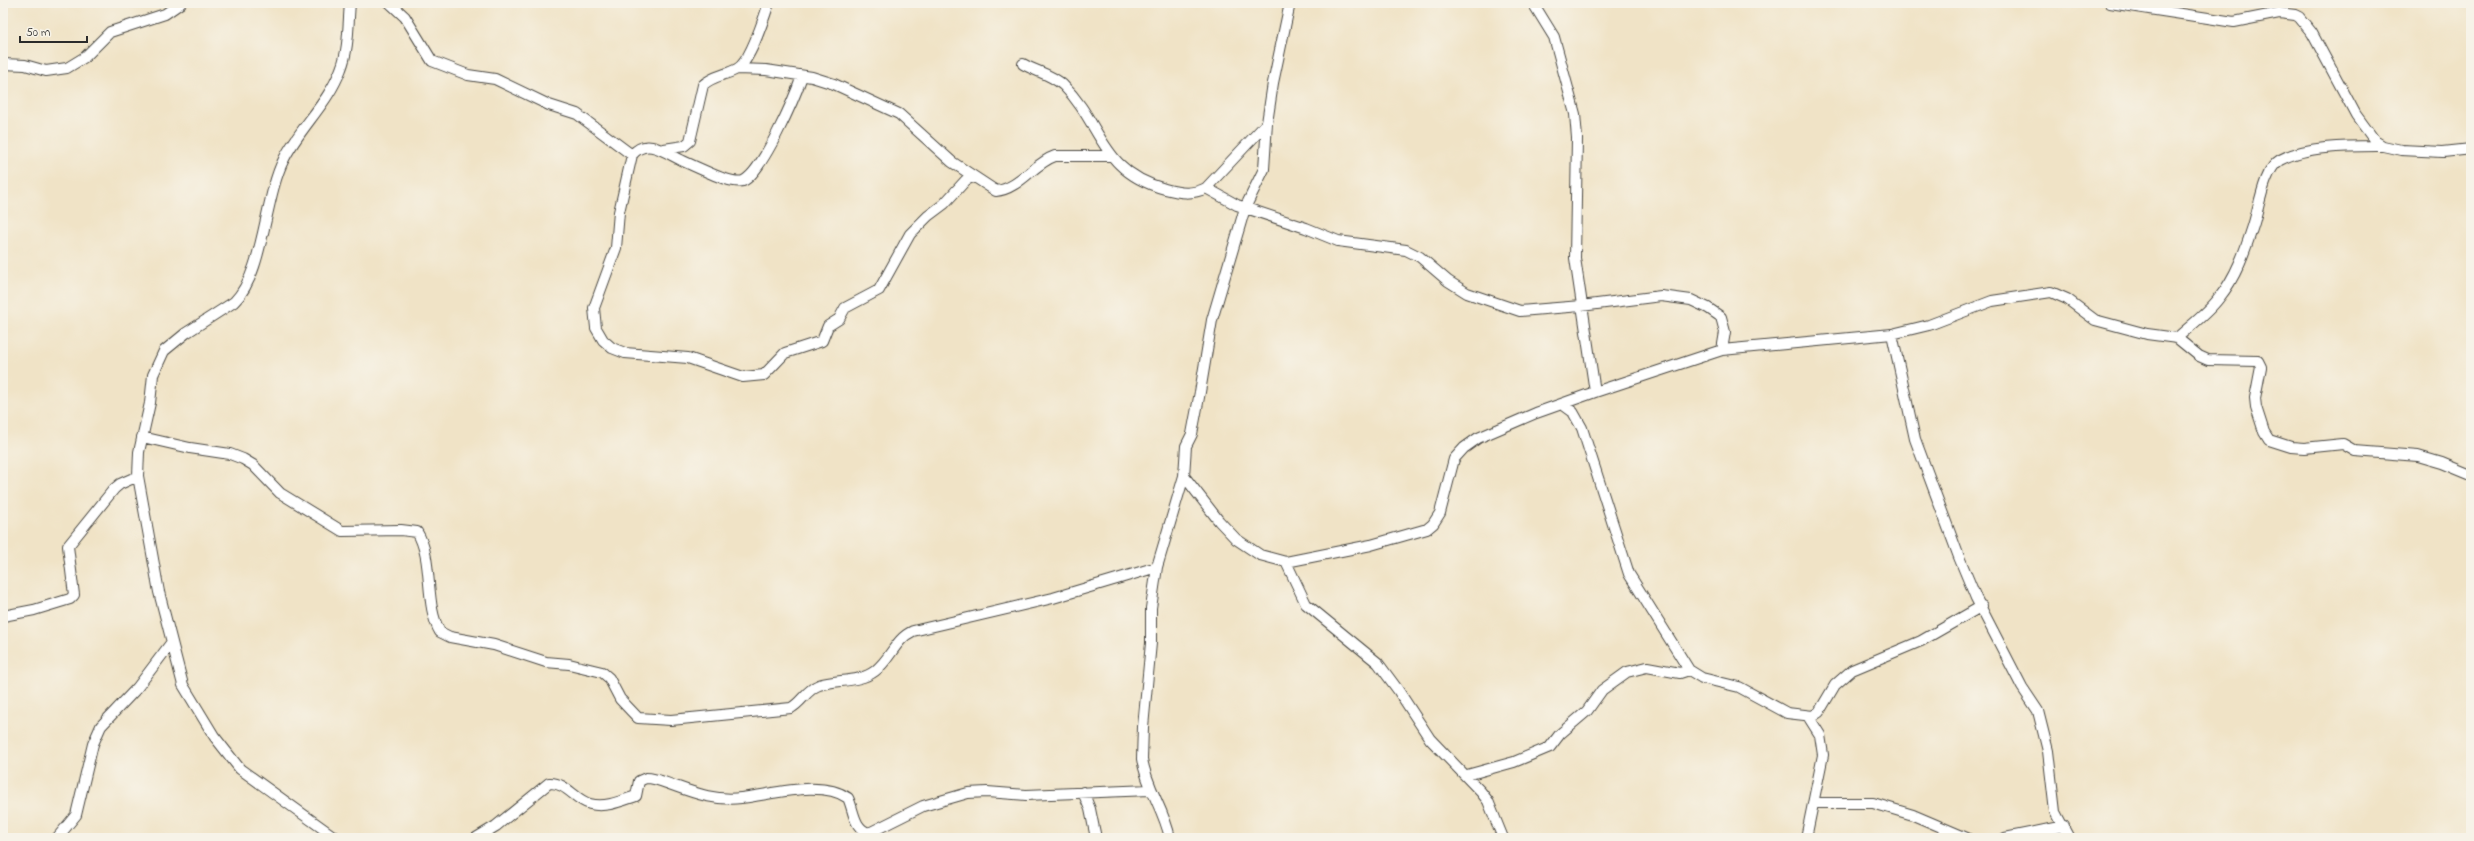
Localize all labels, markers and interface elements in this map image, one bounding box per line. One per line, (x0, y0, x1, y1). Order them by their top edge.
scale bar (20, 18, 87, 44)
text: 50 m (26, 24, 50, 42)

